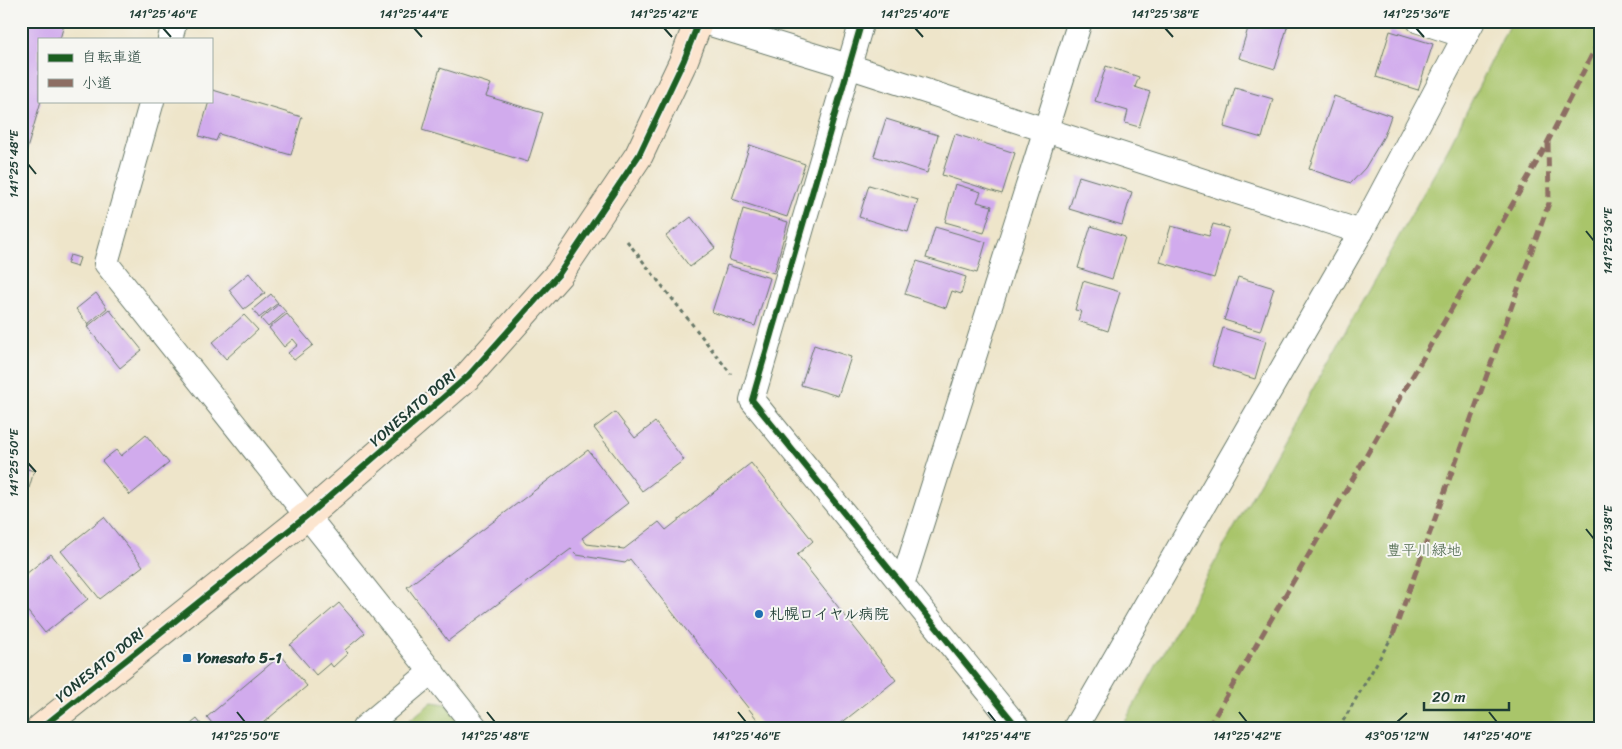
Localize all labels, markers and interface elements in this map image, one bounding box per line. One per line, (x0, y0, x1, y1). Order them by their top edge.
text: 141°25'46"E (129, 3, 198, 25)
text: 141°25'44"E (380, 3, 449, 25)
text: 141°25'42"E (630, 3, 699, 25)
text: 141°25'40"E (881, 3, 951, 25)
text: 141°25'38"E (1131, 3, 1200, 25)
text: 141°25'36"E (1383, 3, 1451, 25)
legend (38, 38, 212, 102)
text: 自転車道 (82, 44, 142, 70)
text: 小道 (82, 70, 112, 96)
text: 141°25'48"E (3, 129, 25, 198)
text: 141°25'36"E (1597, 206, 1619, 274)
street label: YONESATO DORI (363, 362, 463, 454)
text: 141°25'50"E (3, 428, 25, 497)
text: 141°25'38"E (1597, 504, 1619, 573)
park label: 豊平川緑地 (1386, 537, 1462, 563)
place label: 札幌ロイヤル病院 (769, 601, 889, 627)
marker: 札幌ロイヤル病院 (753, 608, 765, 620)
street label: YONESATO DORI (50, 620, 151, 709)
place label: Yonesato 5-1 (197, 645, 282, 671)
marker: Yonesato 5-1 (181, 652, 193, 664)
scale bar (1424, 679, 1510, 711)
text: 20 m (1432, 684, 1466, 710)
text: 141°25'50"E (211, 725, 280, 747)
text: 141°25'48"E (461, 725, 530, 747)
text: 141°25'46"E (712, 725, 781, 747)
text: 141°25'44"E (962, 725, 1031, 747)
text: 141°25'42"E (1213, 725, 1282, 747)
text: 43°05'12"N (1365, 725, 1430, 747)
text: 141°25'40"E (1463, 725, 1533, 747)

